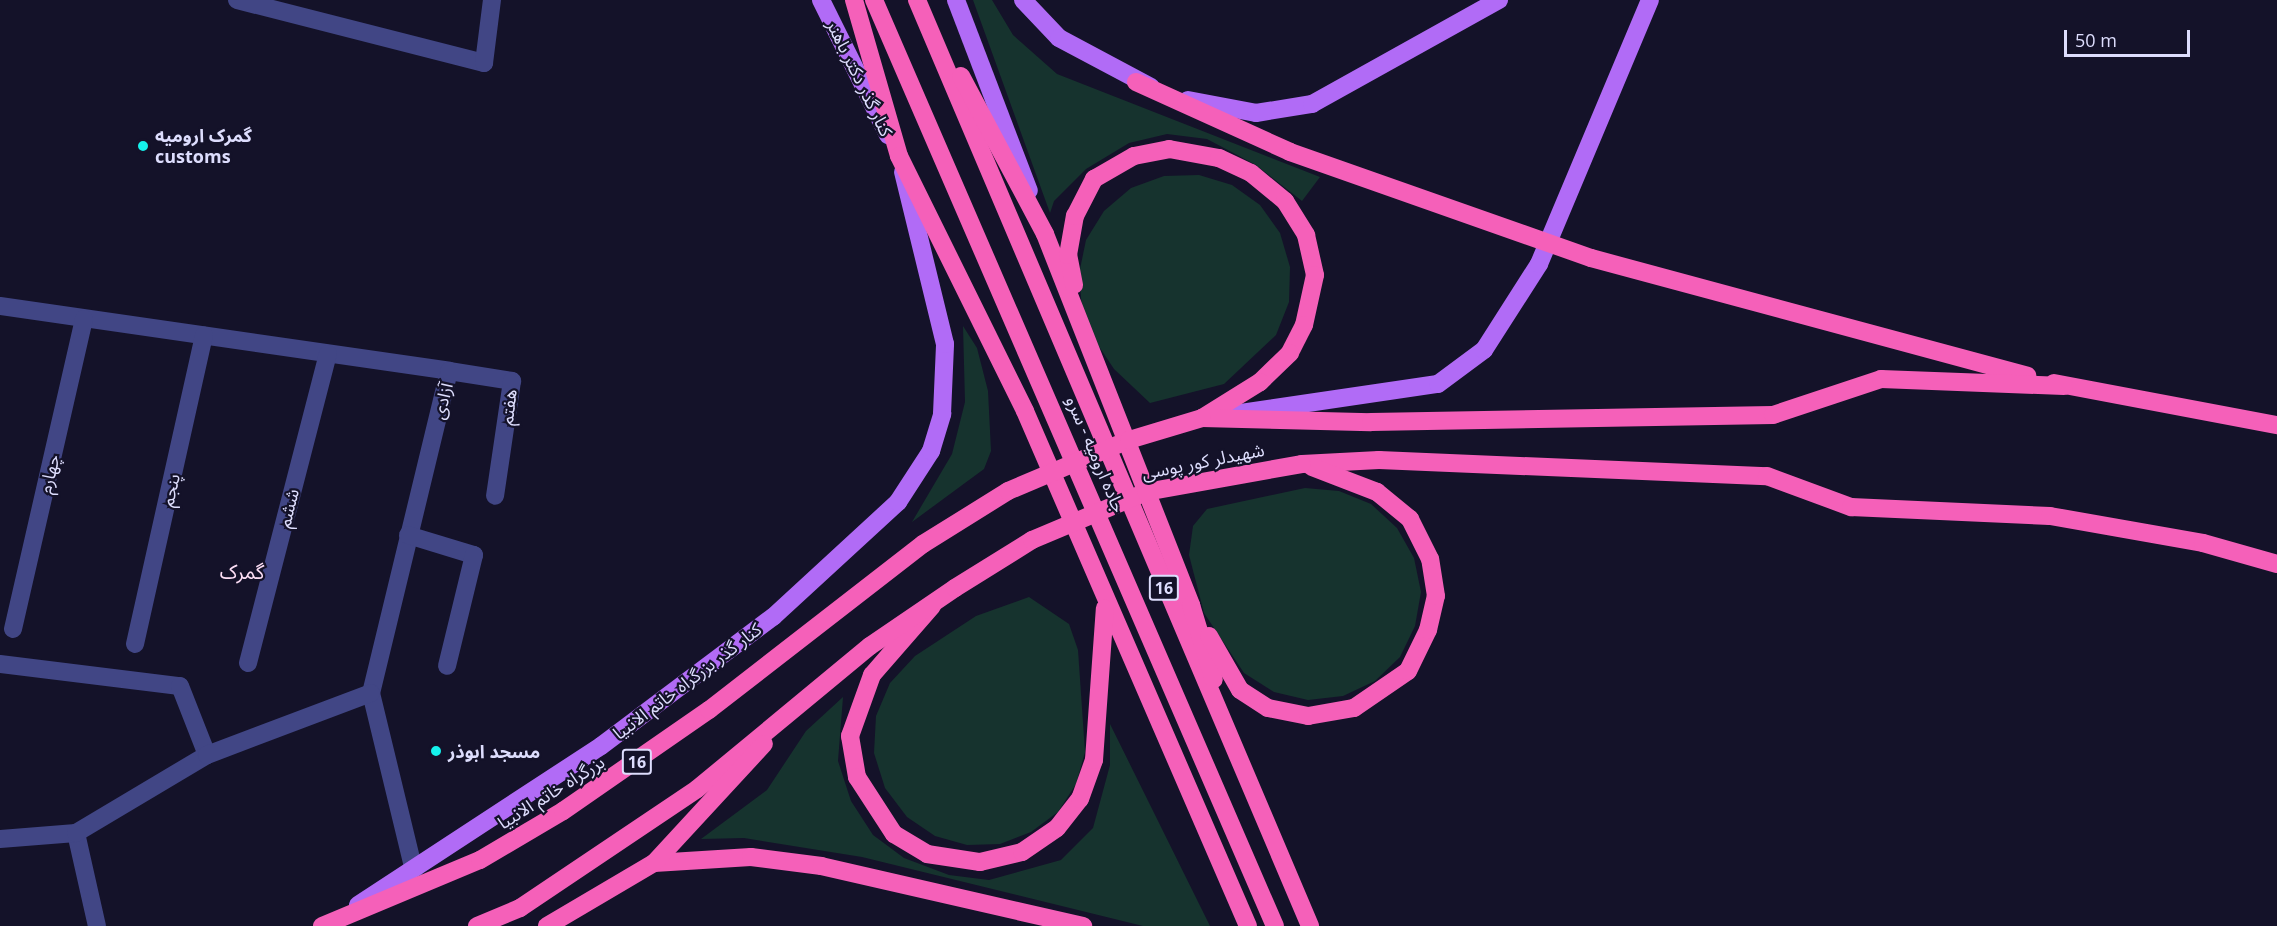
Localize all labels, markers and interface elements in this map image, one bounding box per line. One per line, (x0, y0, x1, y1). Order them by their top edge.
street label: کنار گذر دکتر باهنر (823, 16, 897, 140)
scale bar (2067, 18, 2193, 56)
text: 50 m (2075, 28, 2117, 52)
place label: گمرک ارومیه customs (155, 125, 252, 168)
marker: گمرک ارومیه customs (136, 139, 150, 153)
street label: آزادی (427, 380, 457, 422)
street label: هفتم (495, 388, 521, 426)
street label: جاده ارومیه - سرو (1062, 392, 1130, 516)
street label: شهیدلر کور پوسی (1140, 439, 1266, 483)
street label: چهارم (34, 452, 64, 496)
street label: پنجم (156, 471, 184, 509)
street label: ششم (273, 486, 303, 530)
district label: گمرک (220, 559, 264, 583)
road number: 16 (1148, 575, 1180, 601)
street label: کنار گذر بزرگراه خاتم الانبیا (608, 618, 766, 744)
place label: مسجد ابوذر (448, 740, 540, 762)
marker: مسجد ابوذر (429, 744, 443, 758)
road number: 16 (620, 749, 654, 775)
street label: بزرگراه خاتم الانبیا (494, 751, 608, 833)

